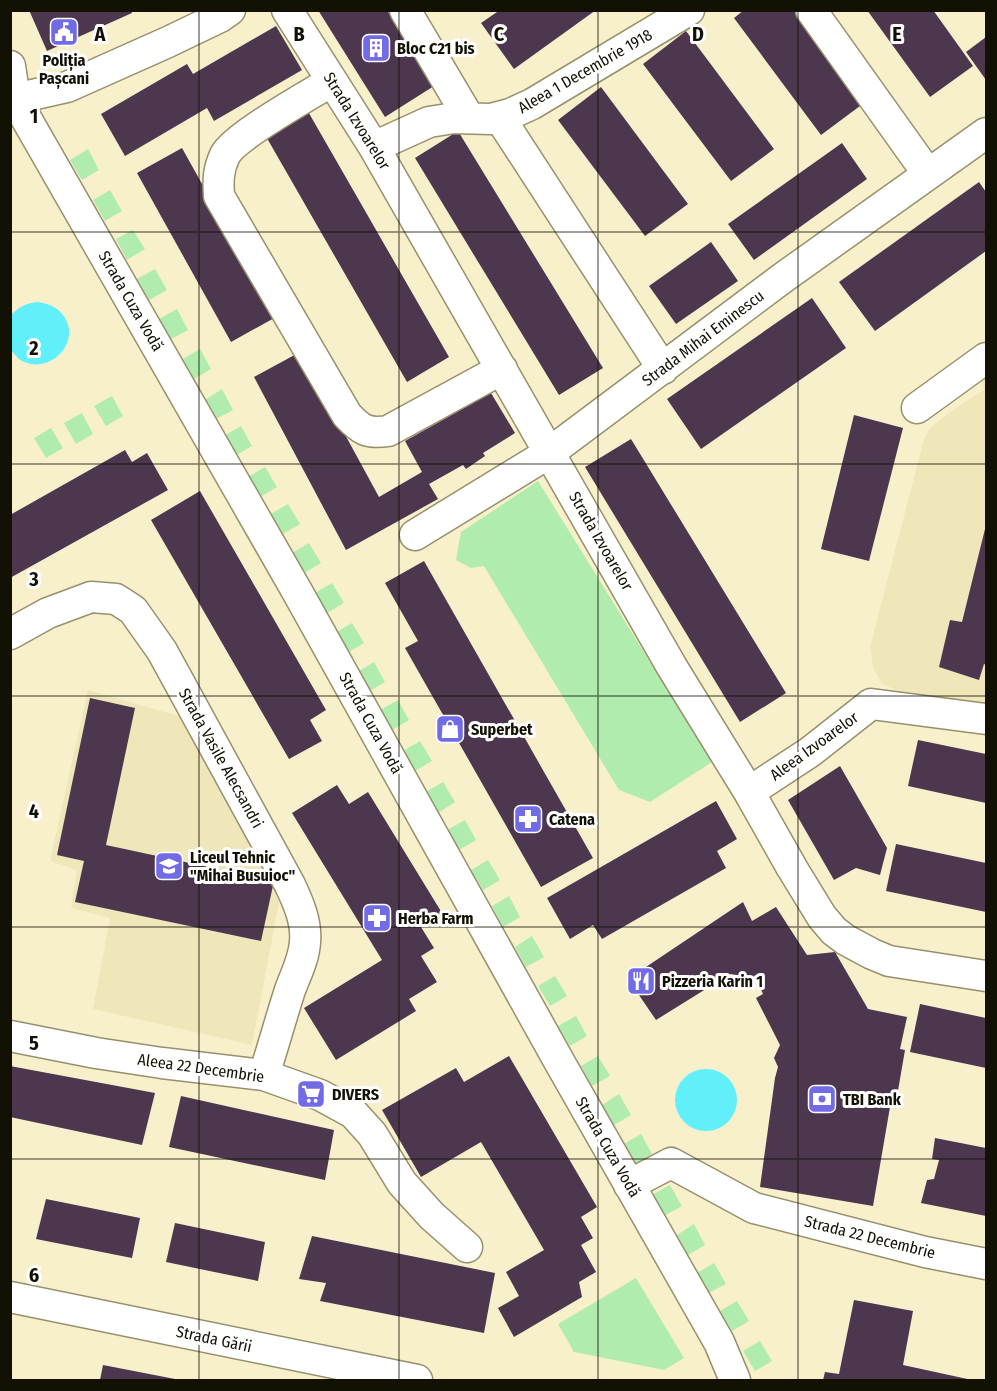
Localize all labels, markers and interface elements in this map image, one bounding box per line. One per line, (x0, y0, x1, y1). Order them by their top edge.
public building icon: Poliția Pașcani (48, 16, 80, 48)
text: A (94, 22, 107, 46)
text: B (293, 22, 305, 46)
text: C (494, 22, 505, 46)
text: D (692, 22, 704, 46)
text: E (892, 22, 902, 46)
street label: Aleea 1 Decembrie 1918 (515, 25, 655, 117)
building icon: Bloc C21 bis (360, 32, 392, 64)
place label: Bloc C21 bis (397, 39, 475, 58)
place label: Poliția Pașcani (39, 51, 89, 89)
street label: Strada Izvoarelor (319, 69, 395, 174)
text: 1 (30, 104, 38, 128)
street label: Strada Cuza Vodă (95, 247, 168, 355)
street label: Strada Mihai Eminescu (638, 286, 768, 390)
text: 2 (28, 336, 39, 360)
street label: Strada Izvoarelor (565, 488, 637, 594)
text: 3 (28, 567, 39, 591)
street label: Strada Cuza Vodă (335, 669, 407, 777)
street label: Strada Vasile Alecsandri (175, 685, 267, 831)
street label: Aleea Izvoarelor (766, 707, 862, 784)
shop icon: Superbet (434, 713, 466, 745)
place label: Superbet (471, 720, 533, 739)
text: 4 (29, 799, 39, 823)
pharmacy icon: Catena (512, 803, 544, 835)
place label: Catena (549, 810, 595, 829)
place label: Liceul Tehnic "Mihai Busuioc" (190, 848, 295, 885)
school or university icon: Liceul Tehnic "Mihai Busuioc" (153, 850, 185, 882)
pharmacy icon: Herba Farm (361, 902, 393, 934)
place label: Herba Farm (398, 909, 474, 928)
restaurant icon: Pizzeria Karin 1 (625, 965, 657, 997)
place label: Pizzeria Karin 1 (662, 972, 763, 991)
text: 5 (29, 1031, 39, 1055)
street label: Aleea 22 Decembrie (136, 1050, 266, 1086)
supermarket icon: DIVERS (295, 1078, 327, 1110)
bank icon: TBI Bank (806, 1083, 838, 1115)
place label: DIVERS (332, 1085, 379, 1104)
place label: TBI Bank (843, 1090, 902, 1109)
street label: Strada Cuza Vodă (572, 1093, 645, 1201)
street label: Strada 22 Decembrie (803, 1212, 937, 1262)
text: 6 (29, 1263, 39, 1287)
street label: Strada Gării (174, 1322, 254, 1356)

